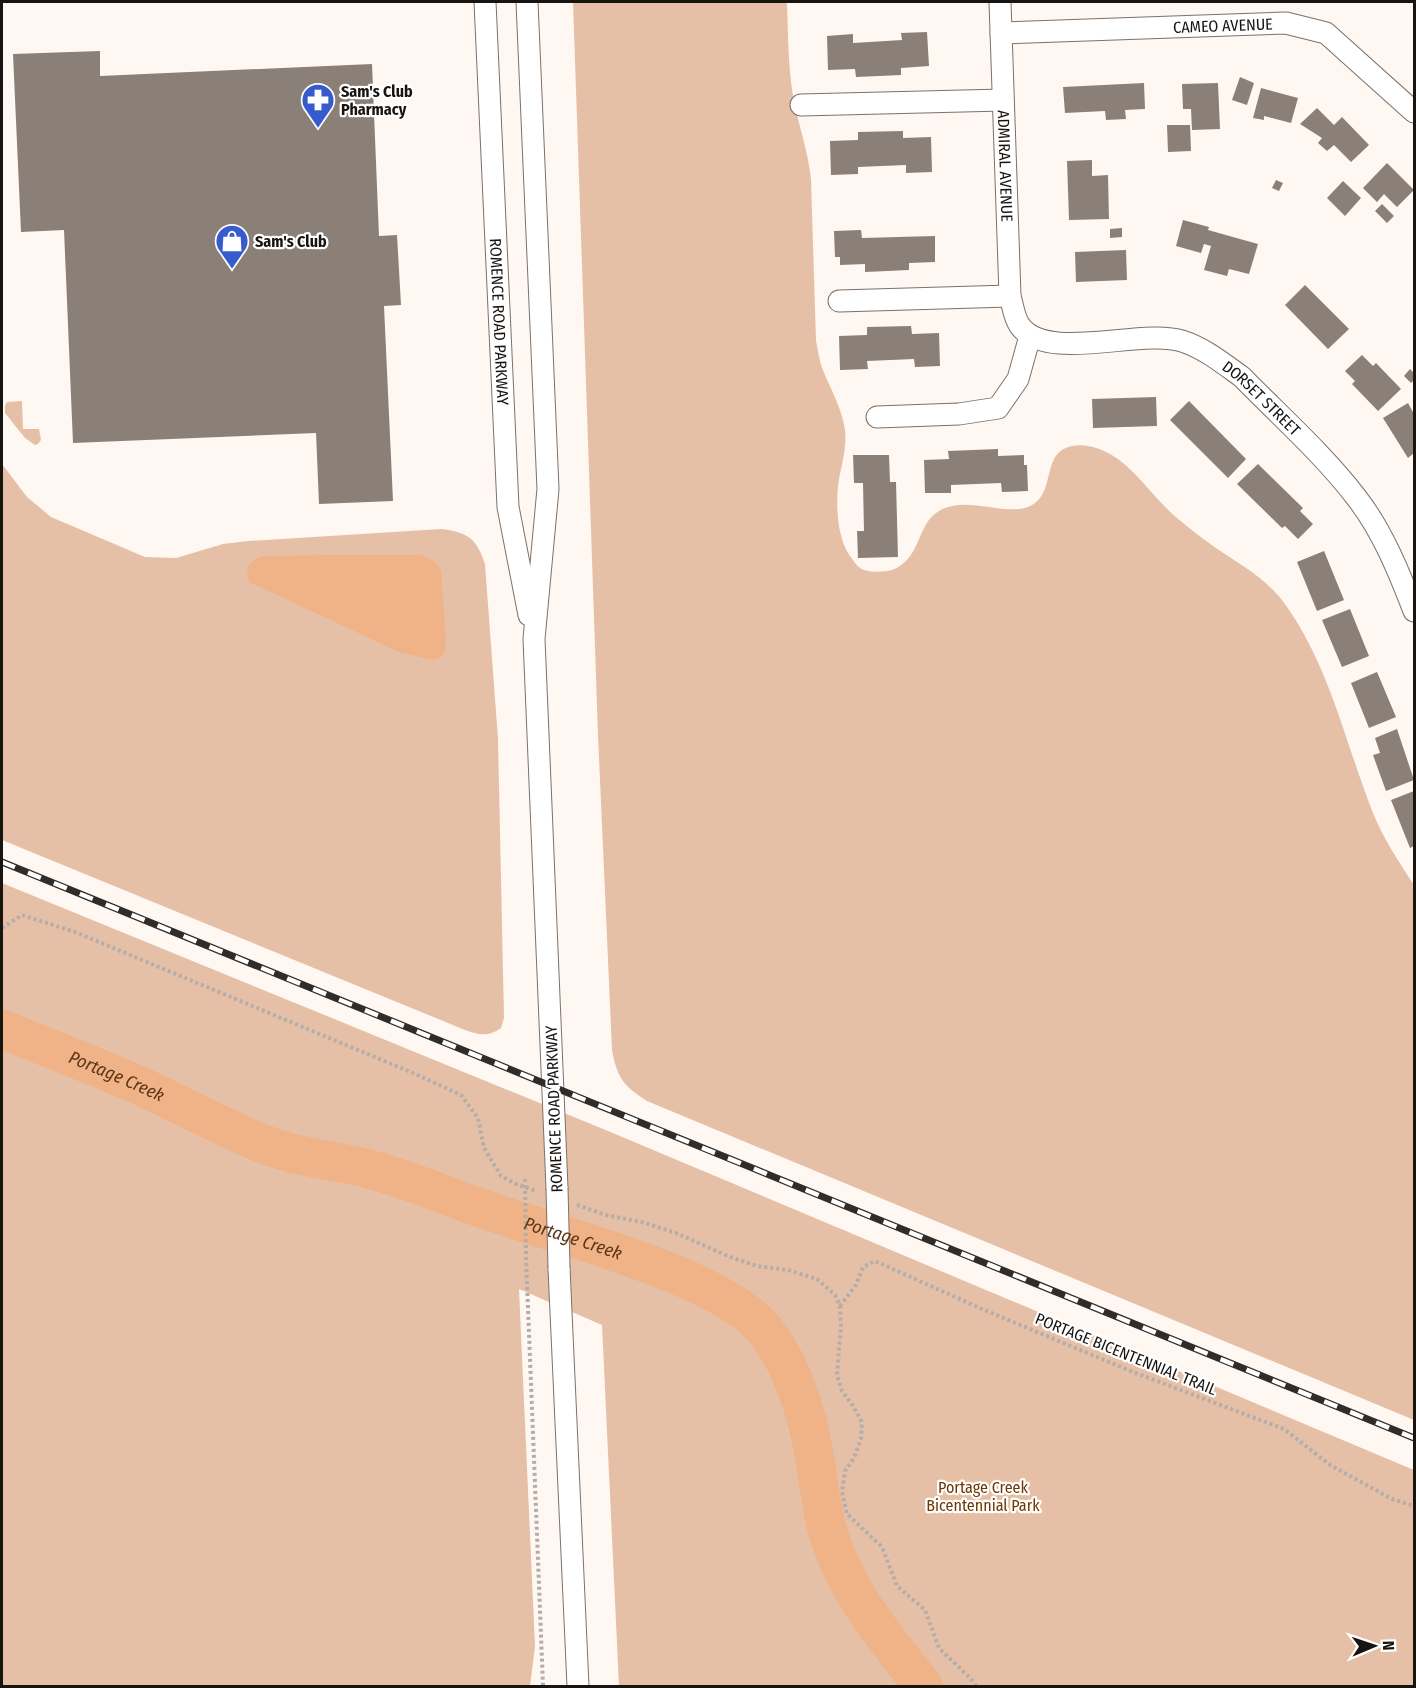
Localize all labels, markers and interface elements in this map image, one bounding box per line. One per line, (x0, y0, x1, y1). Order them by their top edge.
street label: CAMEO AVENUE (1173, 14, 1273, 36)
pharmacy icon: Sam's Club Pharmacy (300, 82, 336, 129)
place label: Sam's Club Pharmacy (341, 82, 413, 119)
street label: ADMIRAL AVENUE (994, 110, 1017, 222)
shop icon: Sam's Club (214, 223, 250, 270)
place label: Sam's Club (255, 232, 327, 251)
street label: ROMENCE ROAD PARKWAY (486, 238, 513, 406)
street label: DORSET STREET (1219, 357, 1305, 440)
street label: ROMENCE ROAD PARKWAY (542, 1025, 566, 1193)
water label: Portage Creek (66, 1046, 168, 1107)
water label: Portage Creek (521, 1212, 625, 1265)
street label: PORTAGE BICENTENNIAL TRAIL (1032, 1309, 1220, 1399)
park label: Portage Creek Bicentennial Park (926, 1478, 1040, 1515)
north arrow (1344, 1616, 1404, 1676)
text: N (1379, 1640, 1398, 1651)

